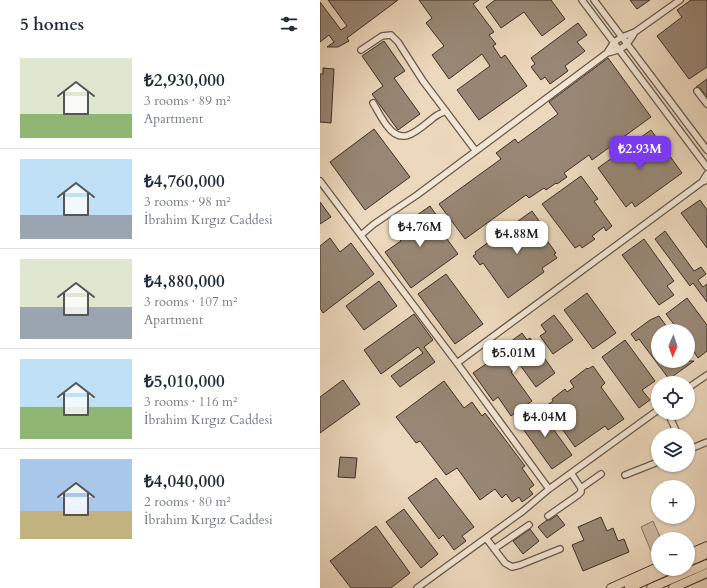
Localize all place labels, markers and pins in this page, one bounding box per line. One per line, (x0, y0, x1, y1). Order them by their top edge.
pin: ₺2.93M (607, 136, 673, 170)
pin: ₺4.76M (387, 214, 453, 248)
pin: ₺4.88M (484, 221, 550, 255)
pin: ₺5.01M (481, 340, 547, 374)
pin: ₺4.04M (512, 404, 578, 438)

